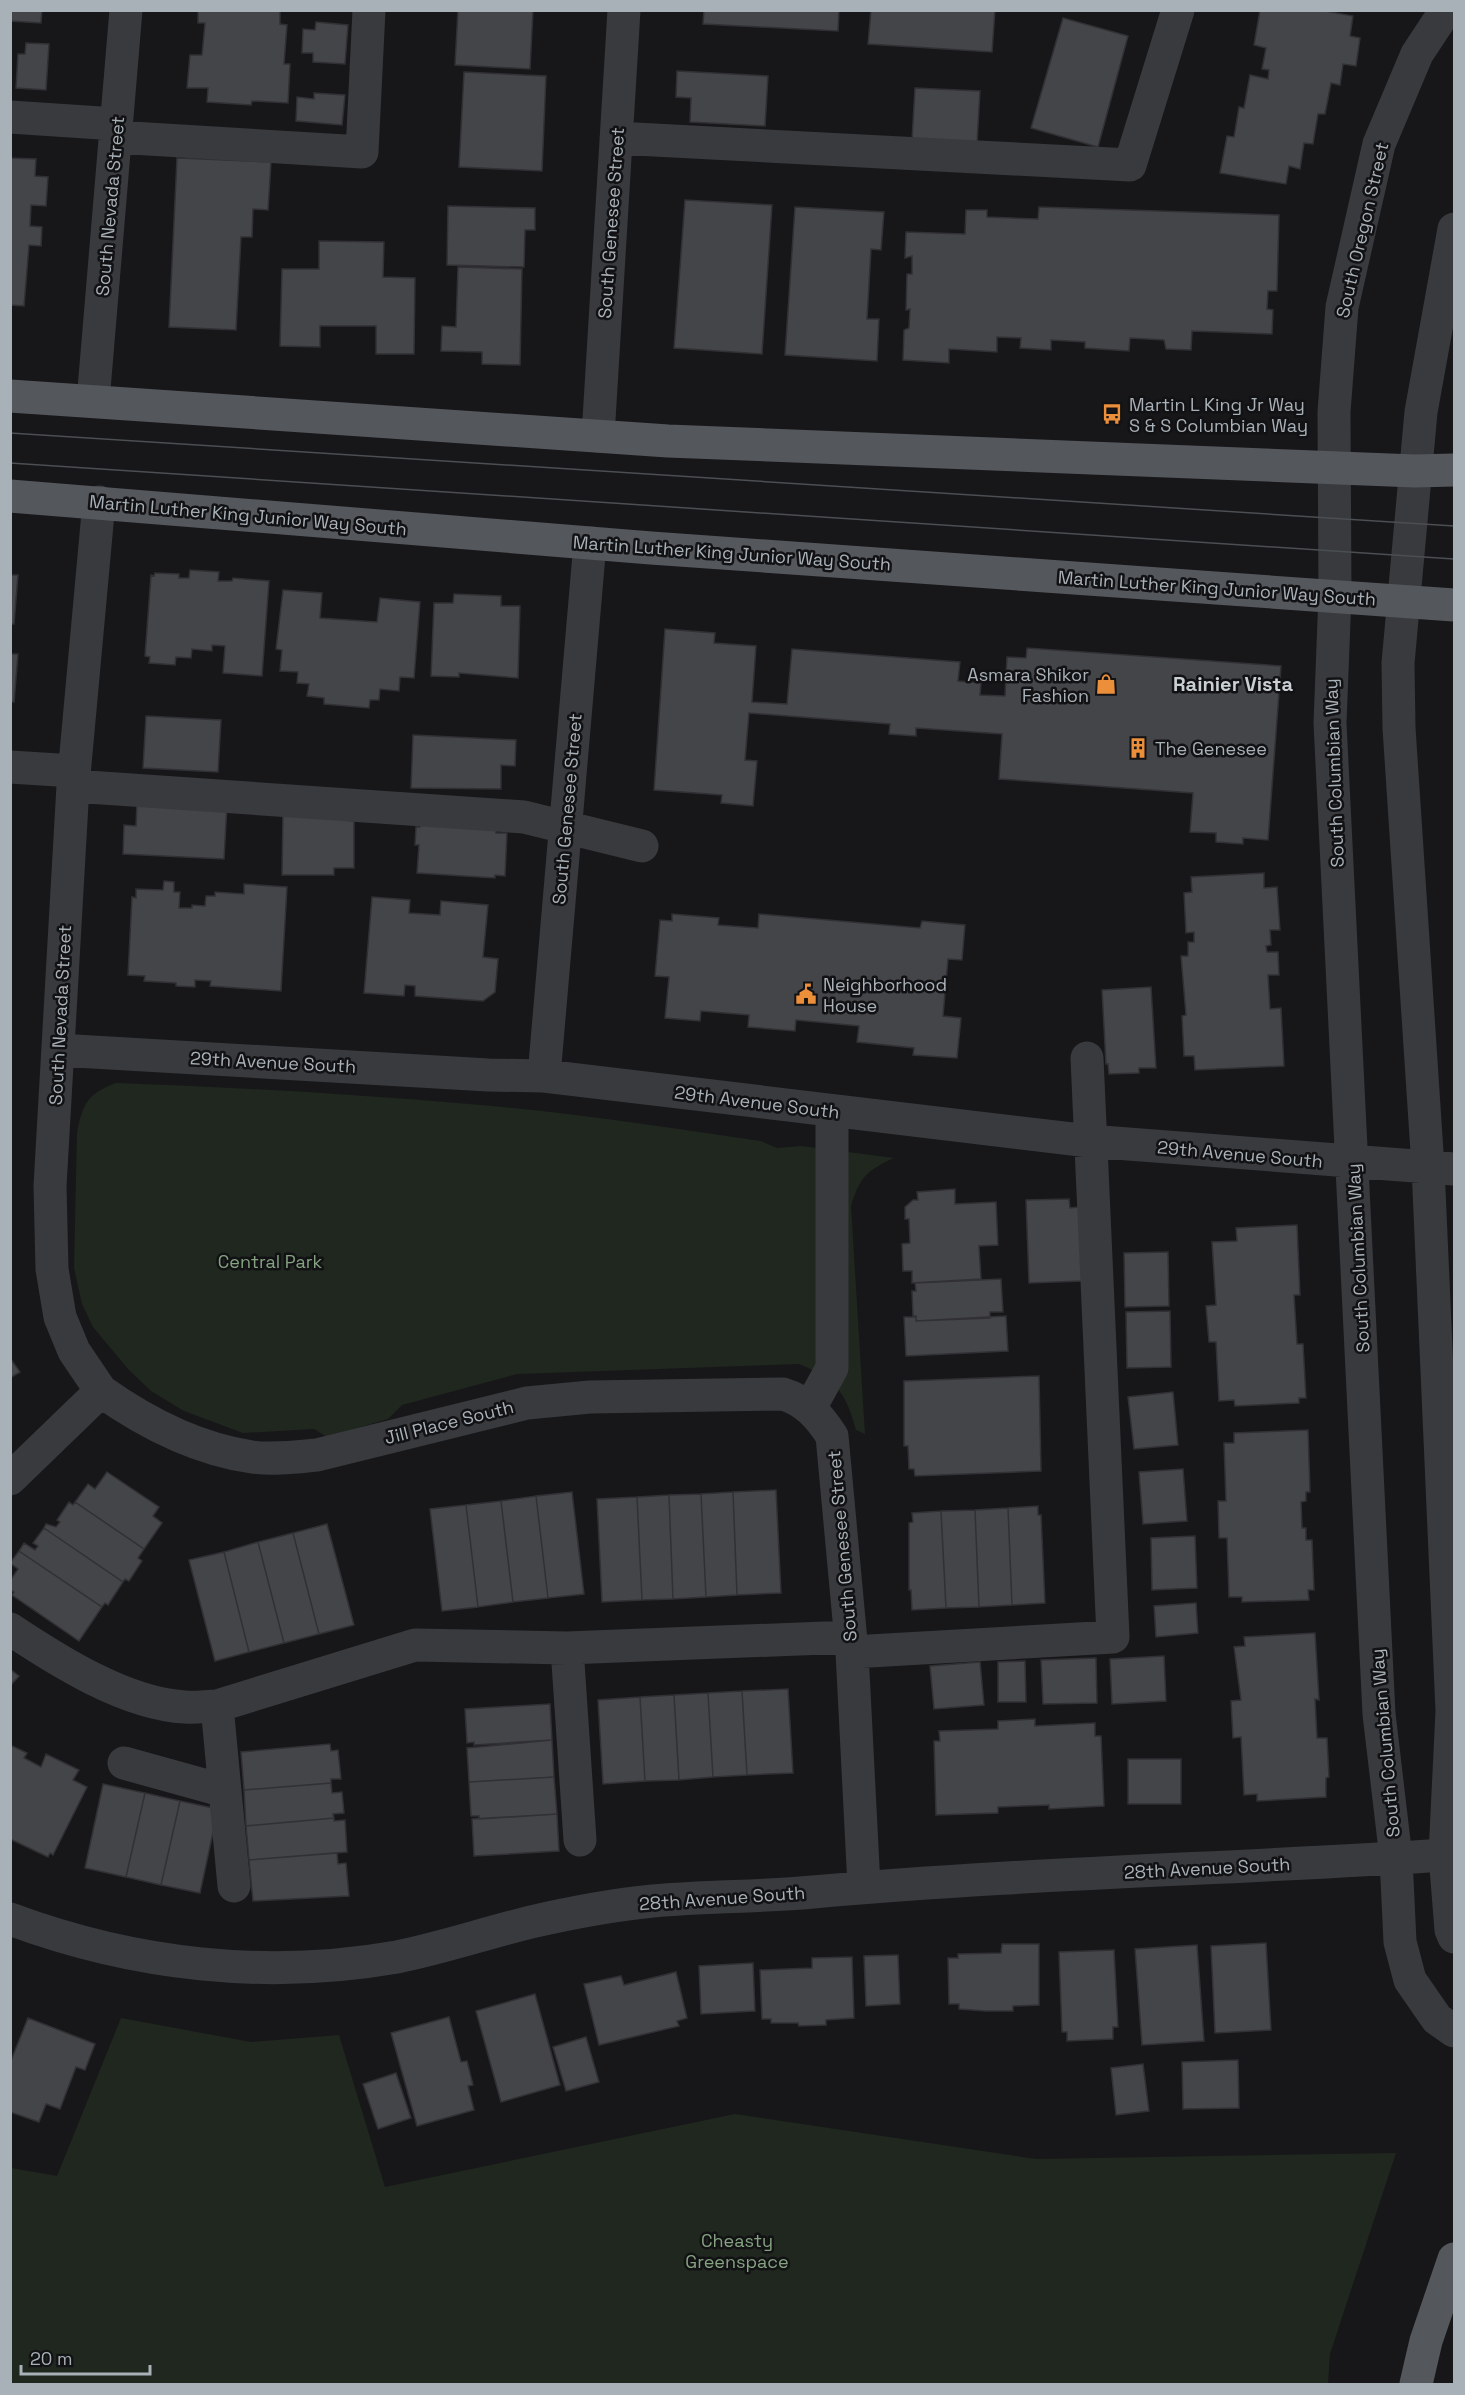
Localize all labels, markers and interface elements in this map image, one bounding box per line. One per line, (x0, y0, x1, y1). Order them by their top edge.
street label: South Nevada Street (91, 115, 129, 297)
street label: South Genesee Street (593, 127, 629, 319)
street label: South Oregon Street (1331, 140, 1393, 320)
place label: Martin L King Jr Way S & S Columbian Way (1129, 393, 1308, 437)
bus stop icon: Martin L King Jr Way S & S Columbian Way (1100, 402, 1124, 426)
street label: Martin Luther King Junior Way South (88, 490, 408, 540)
street label: Martin Luther King Junior Way South (572, 530, 892, 576)
street label: Martin Luther King Junior Way South (1057, 565, 1377, 611)
place label: Asmara Shikor Fashion (967, 663, 1089, 707)
district label: Rainier Vista (1173, 671, 1293, 697)
shop icon: Asmara Shikor Fashion (1094, 672, 1118, 696)
street label: South Columbian Way (1319, 678, 1349, 868)
street label: South Genesee Street (547, 712, 587, 906)
building icon: The Genesee (1126, 736, 1150, 760)
place label: The Genesee (1155, 737, 1267, 760)
street label: South Nevada Street (44, 924, 76, 1106)
place label: Neighborhood House (823, 973, 947, 1017)
public building icon: Neighborhood House (794, 982, 818, 1006)
street label: 29th Avenue South (189, 1046, 357, 1078)
street label: 29th Avenue South (673, 1080, 841, 1124)
street label: 29th Avenue South (1156, 1135, 1324, 1173)
street label: South Columbian Way (1342, 1163, 1374, 1353)
park label: Central Park (218, 1250, 323, 1273)
street label: Jill Place South (382, 1395, 516, 1449)
street label: South Genesee Street (822, 1449, 862, 1643)
street label: South Columbian Way (1365, 1648, 1405, 1838)
street label: 28th Avenue South (1123, 1852, 1291, 1884)
street label: 28th Avenue South (638, 1881, 806, 1915)
park label: Cheasty Greenspace (685, 2229, 789, 2273)
scale bar (21, 2338, 150, 2376)
text: 20 m (30, 2347, 73, 2370)

